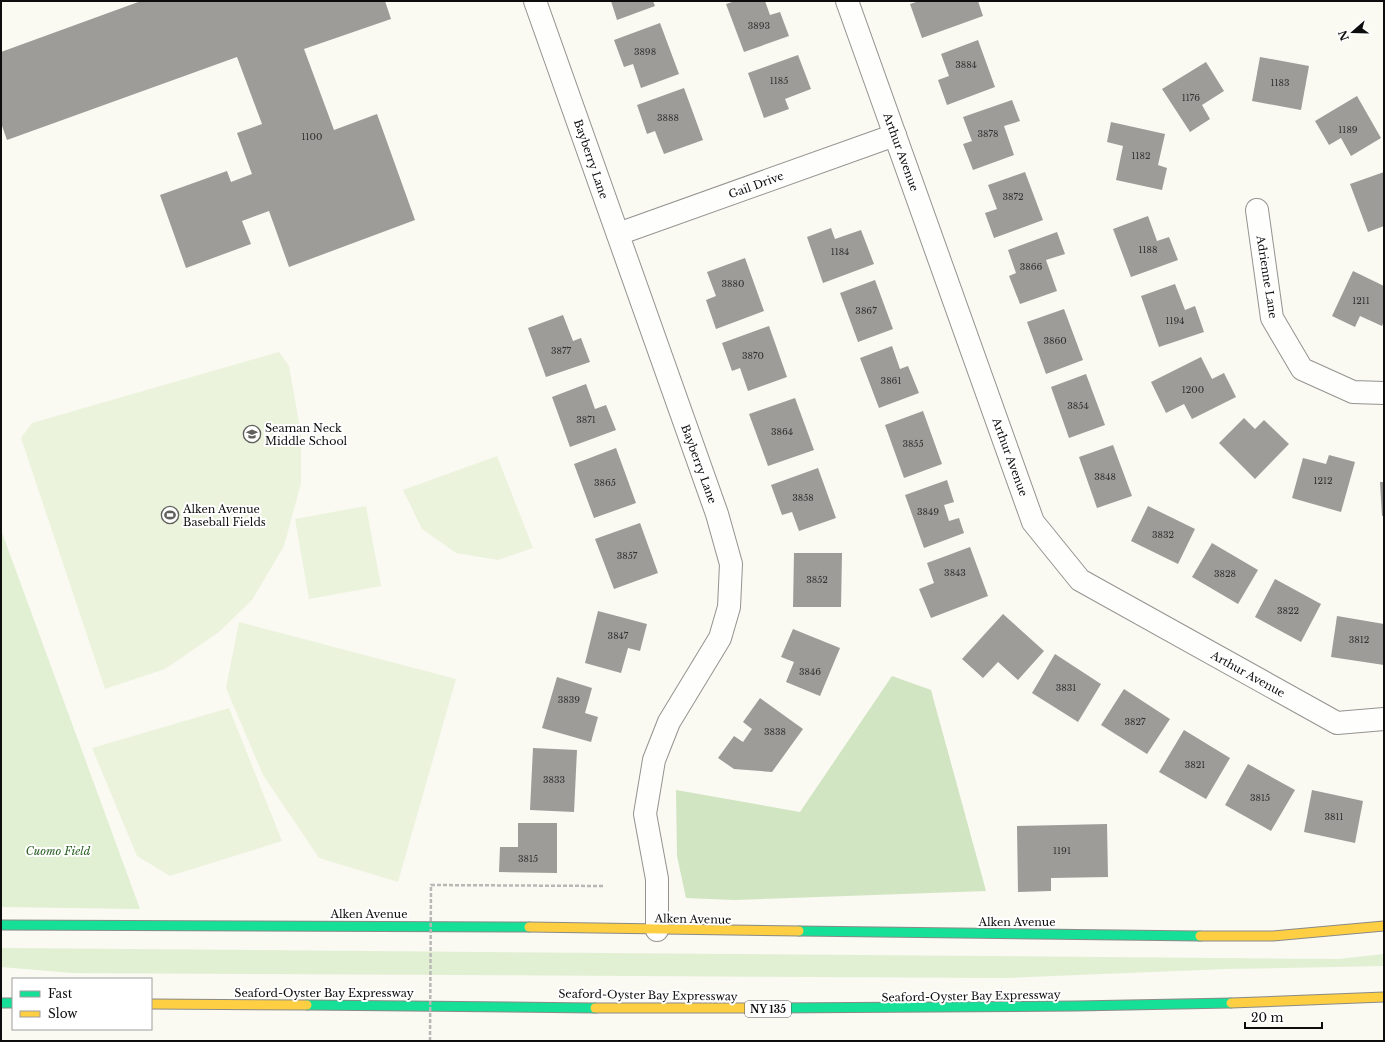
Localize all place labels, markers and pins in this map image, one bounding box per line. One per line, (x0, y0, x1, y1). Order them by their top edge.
place label: Seaman Neck Middle School (265, 421, 348, 448)
school or university icon: Seaman Neck Middle School (242, 424, 262, 444)
place label: Alken Avenue Baseball Fields (182, 502, 266, 529)
sports icon: Alken Avenue Baseball Fields (160, 505, 180, 525)

